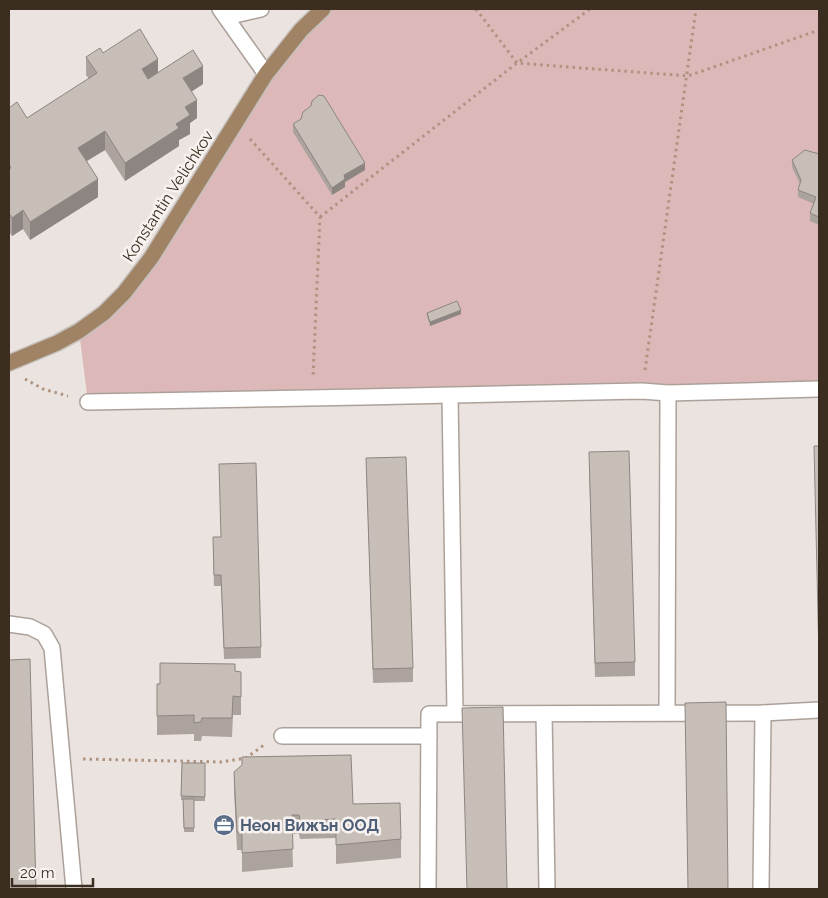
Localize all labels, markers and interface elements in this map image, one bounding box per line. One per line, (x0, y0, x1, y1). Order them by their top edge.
street label: Konstantin Velichkov (119, 127, 218, 265)
office icon: Неон Вижън ООД (212, 813, 236, 837)
place label: Неон Вижън ООД (240, 816, 379, 835)
scale bar (12, 856, 94, 888)
text: 20 m (20, 864, 55, 882)

